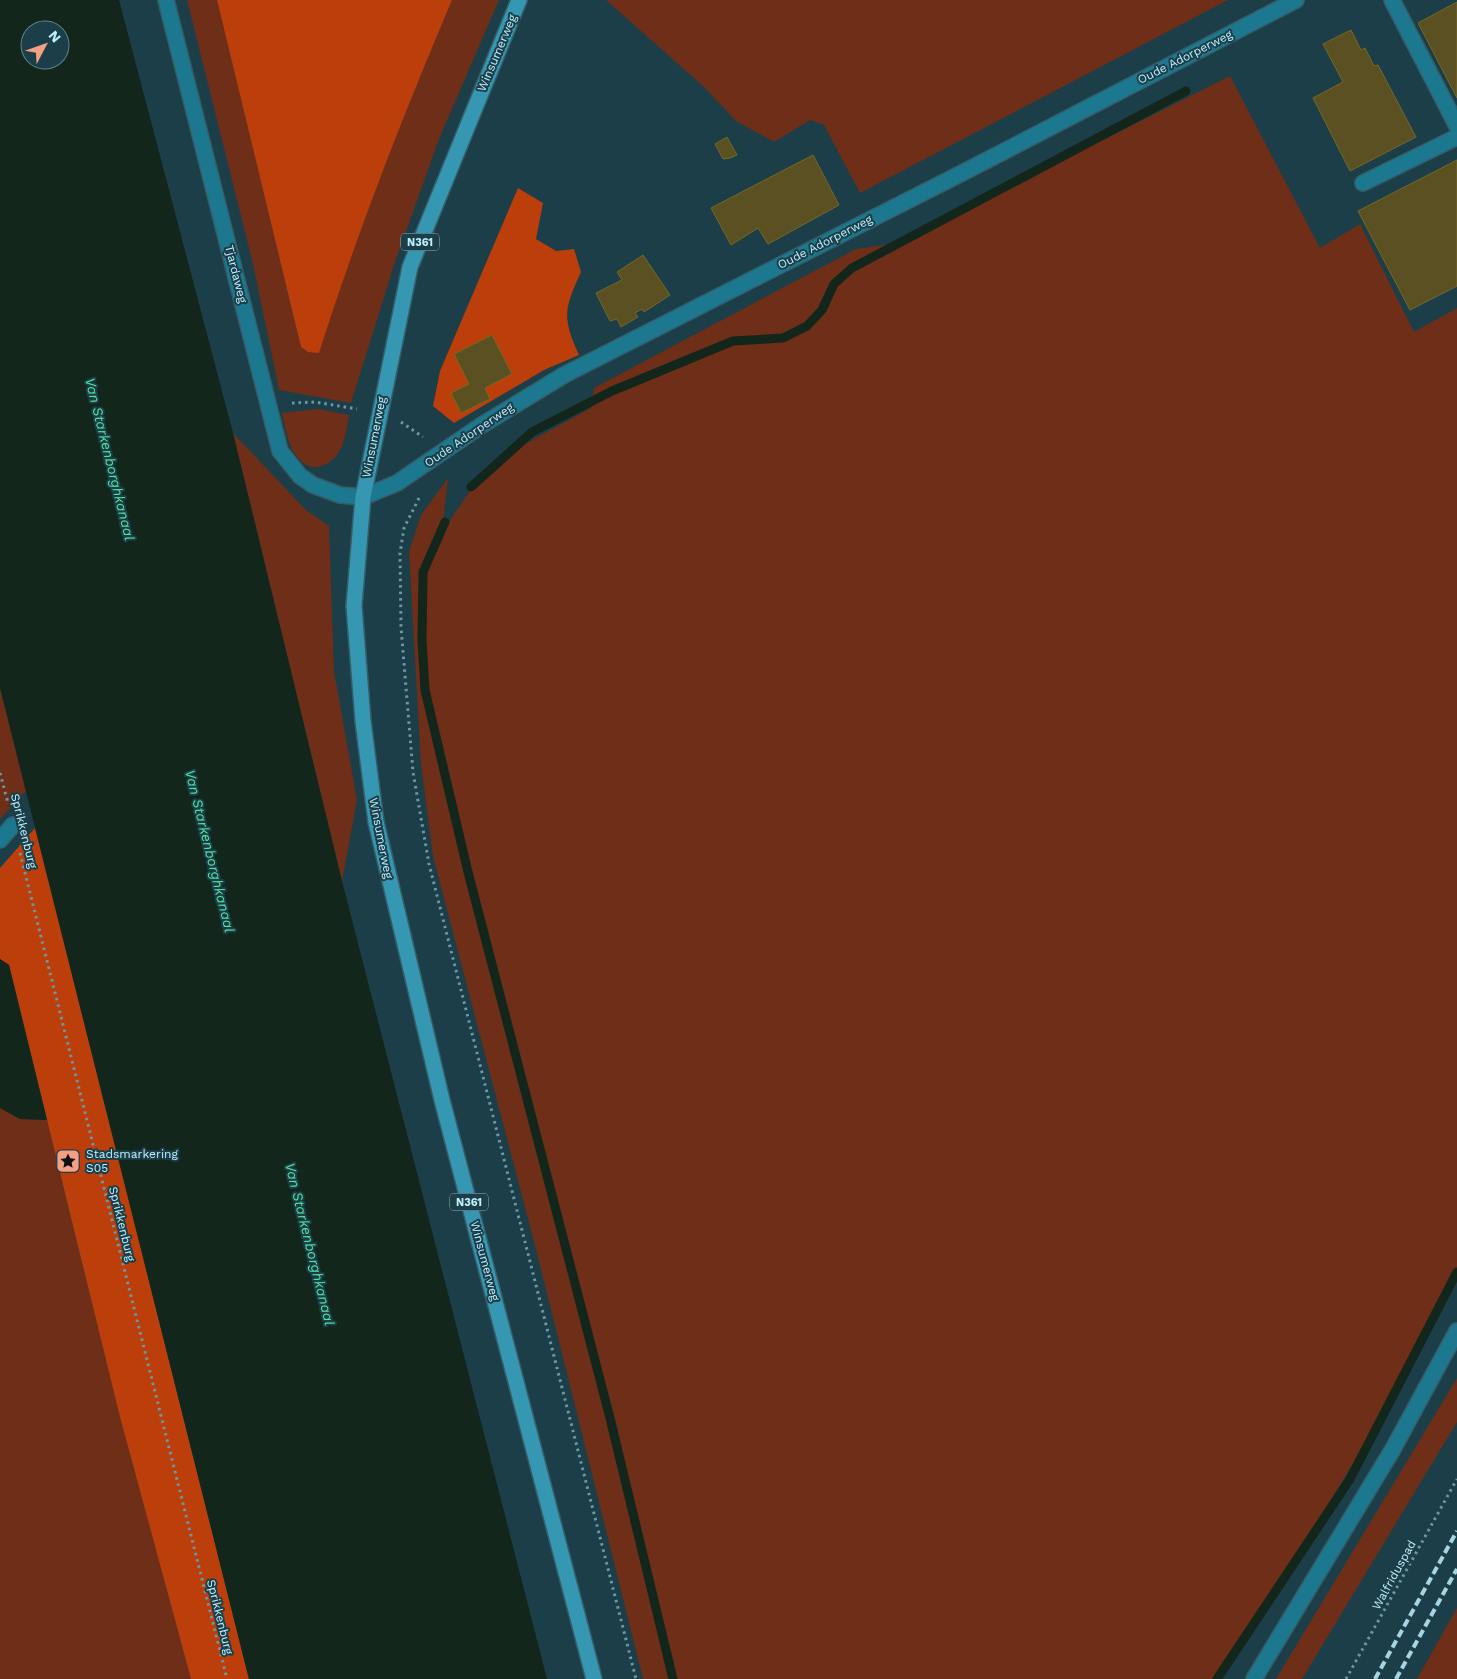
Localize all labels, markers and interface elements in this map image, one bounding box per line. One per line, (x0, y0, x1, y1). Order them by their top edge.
street label: Winsumerweg (474, 12, 520, 94)
north arrow (20, 20, 70, 70)
text: N (45, 27, 64, 46)
street label: Oude Adorperweg (1135, 27, 1235, 87)
street label: Oude Adorperweg (775, 212, 875, 272)
road number: N361 (401, 233, 439, 250)
street label: Tjardaweg (222, 244, 250, 305)
water label: Van Starkenborghkanaal (82, 376, 138, 542)
street label: Winsumerweg (359, 395, 389, 479)
street label: Oude Adorperweg (422, 400, 517, 470)
water label: Van Starkenborghkanaal (182, 768, 238, 934)
street label: Sprikkenburg (8, 792, 40, 871)
street label: Winsumerweg (366, 796, 396, 880)
place label: Stadsmarkering S05 (86, 1147, 179, 1175)
place icon: Stadsmarkering S05 (55, 1148, 81, 1174)
water label: Van Starkenborghkanaal (282, 1161, 338, 1327)
street label: Sprikkenburg (106, 1185, 138, 1264)
road number: N361 (450, 1194, 488, 1210)
street label: Winsumerweg (468, 1219, 503, 1303)
street label: Walfriduspad (1369, 1538, 1419, 1612)
street label: Sprikkenburg (204, 1578, 236, 1657)

